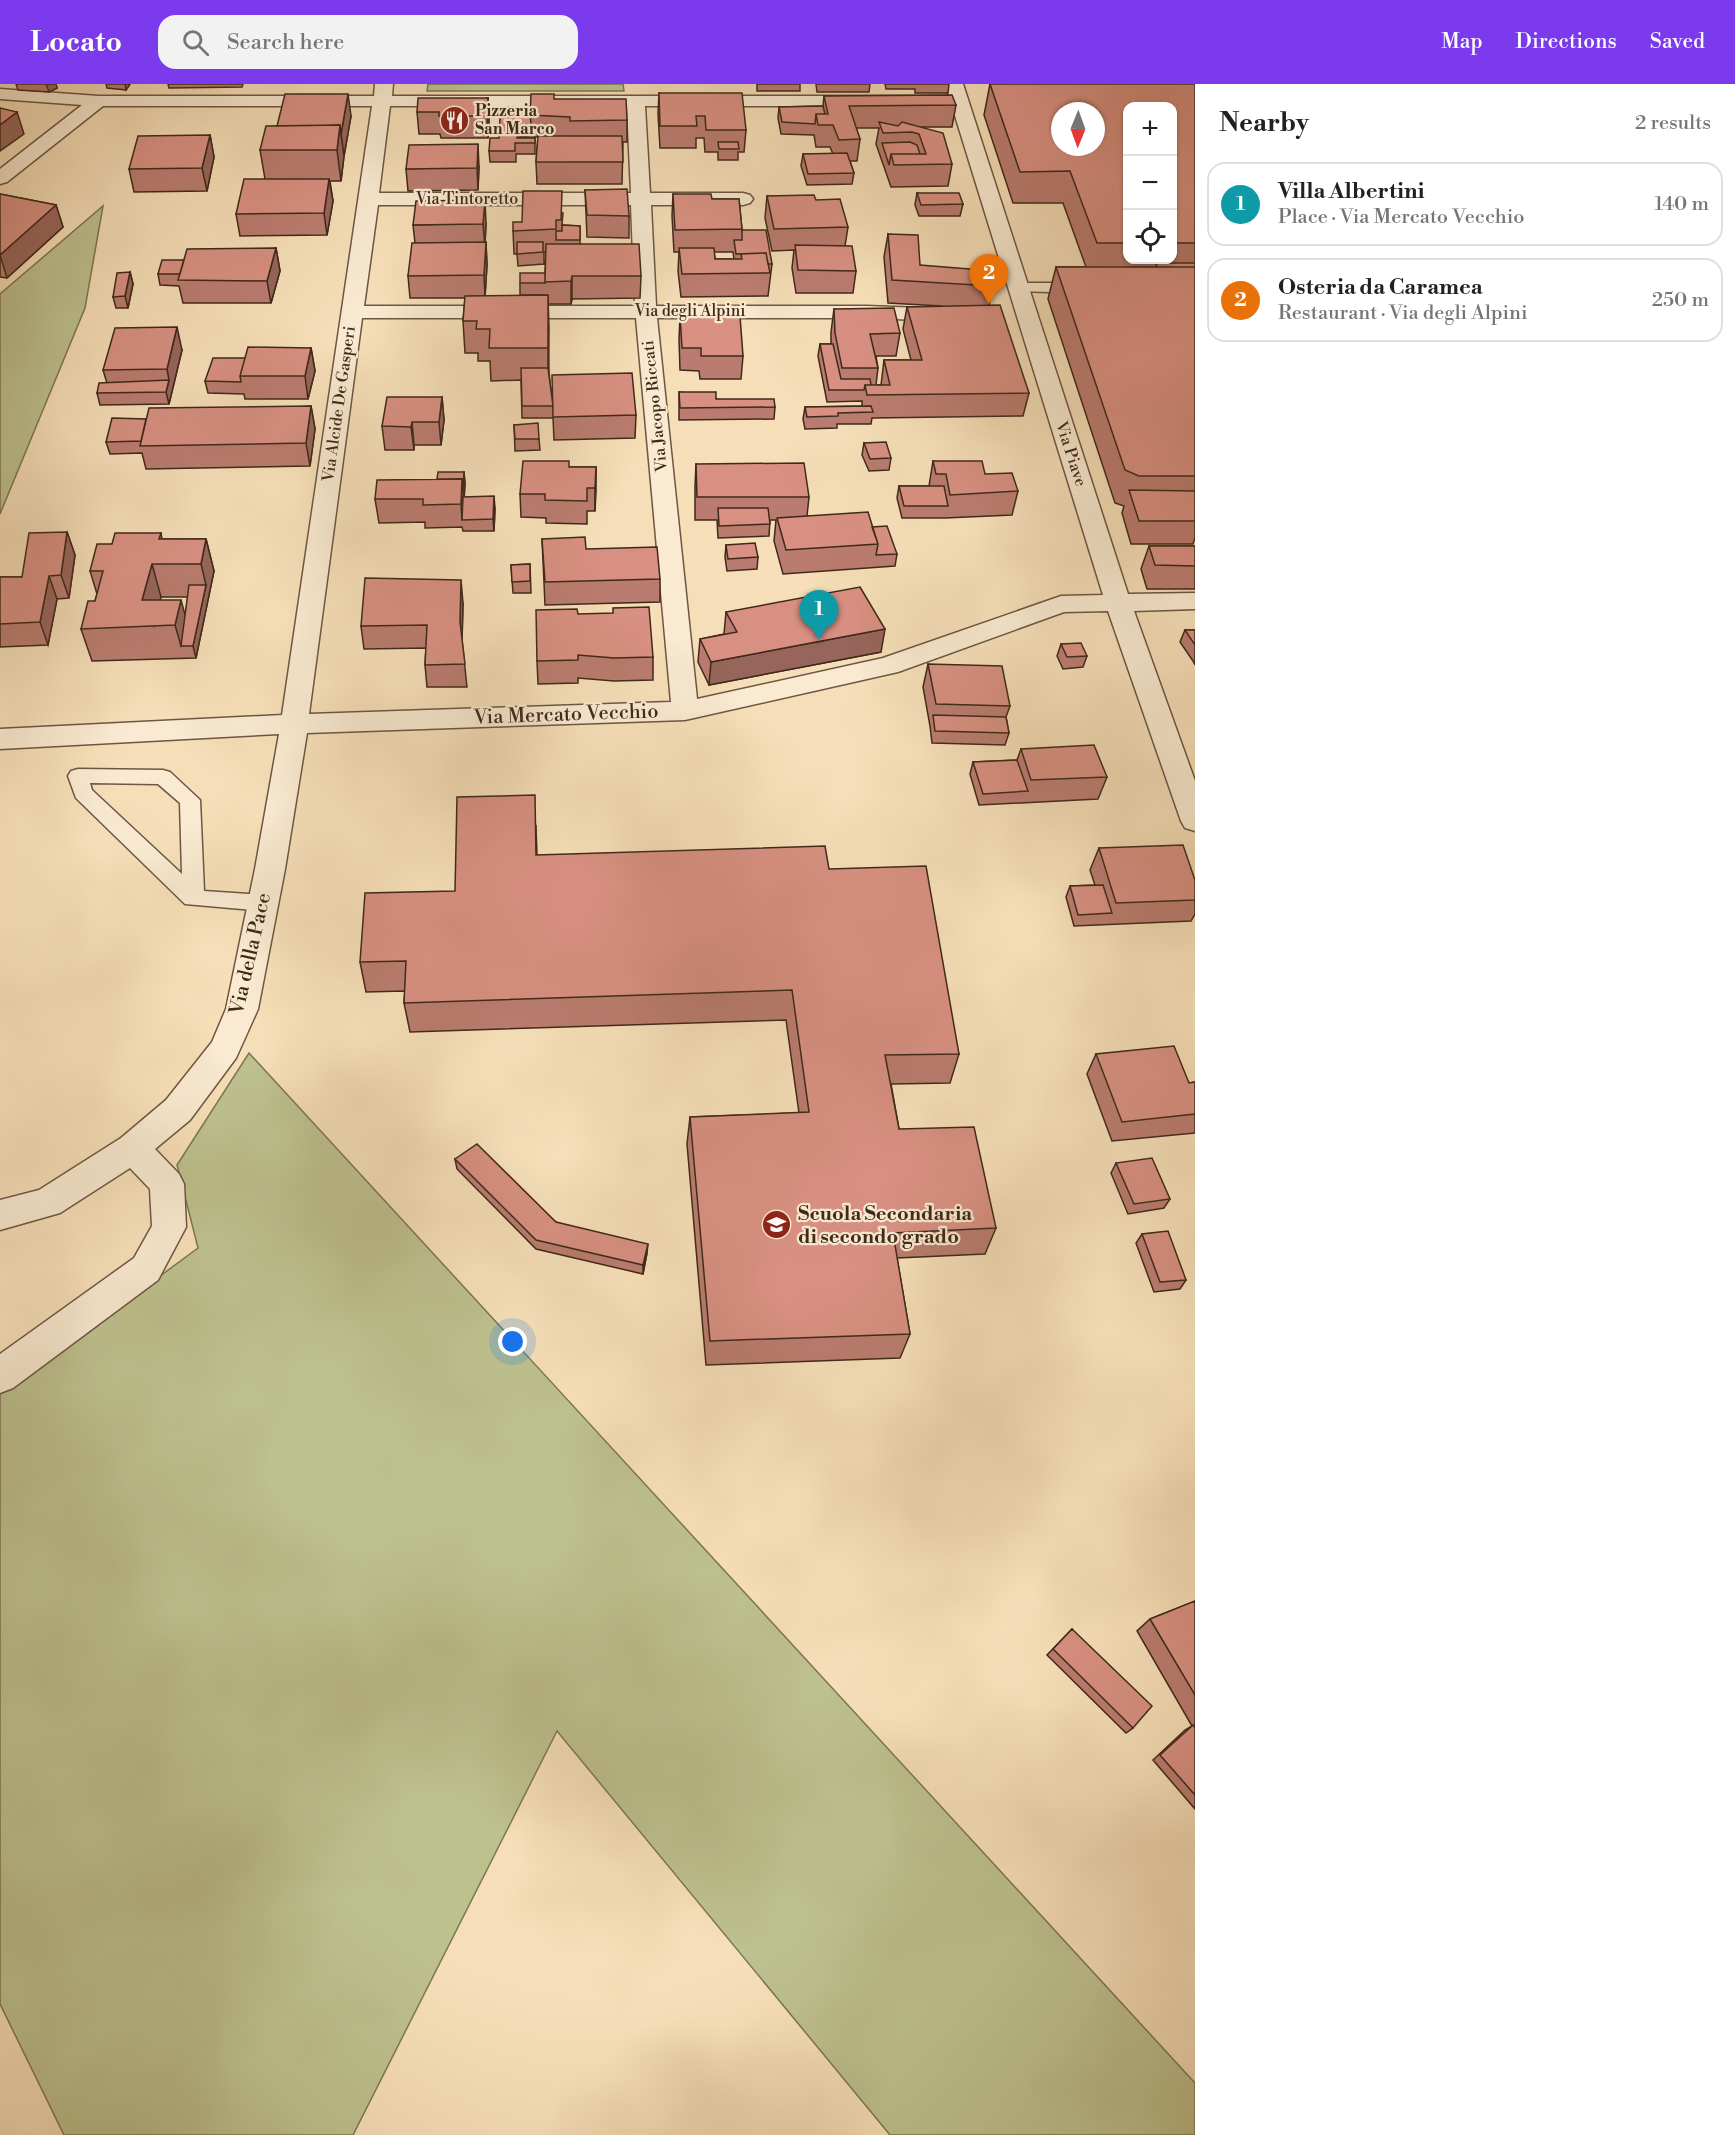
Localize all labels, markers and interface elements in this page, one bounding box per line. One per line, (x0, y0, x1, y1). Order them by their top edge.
search box (158, 15, 578, 69)
text: Locato (30, 25, 122, 60)
icon: search (179, 26, 212, 59)
text: Search here (227, 29, 344, 56)
text: Map (1441, 29, 1483, 55)
text: Directions (1516, 29, 1617, 55)
text: Saved (1650, 29, 1705, 55)
place label: Pizzeria San Marco (475, 101, 554, 139)
north arrow (1051, 102, 1105, 156)
map controls (1123, 102, 1177, 264)
button: + (1123, 102, 1177, 156)
restaurant icon: Pizzeria San Marco (438, 104, 470, 136)
text: Nearby (1219, 107, 1309, 139)
text: 2 results (1635, 111, 1711, 136)
button: − (1123, 156, 1177, 210)
text: Villa Albertini (1278, 178, 1424, 205)
street label: Via Tintoretto (415, 189, 518, 209)
text: 1 (1236, 192, 1245, 217)
text: 140 m (1654, 192, 1709, 217)
text: Place · Via Mercato Vecchio (1278, 205, 1525, 230)
button: locate (1123, 210, 1177, 264)
pin: 2 (970, 254, 1008, 304)
text: Osteria da Caramea (1278, 274, 1483, 301)
text: 2 (1234, 288, 1247, 313)
text: 250 m (1652, 288, 1709, 313)
street label: Via degli Alpini (633, 301, 746, 321)
text: Restaurant · Via degli Alpini (1278, 301, 1528, 326)
street label: Via Alcide De Gasperi (318, 325, 360, 484)
street label: Via Jacopo Riccati (638, 339, 672, 474)
street label: Via Piave (1051, 418, 1091, 489)
pin: 1 (800, 590, 838, 640)
street label: Via Mercato Vecchio (472, 699, 659, 731)
street label: Via della Pace (225, 891, 277, 1018)
place label: Scuola Secondaria di secondo grado (798, 1202, 972, 1250)
school or university icon: Scuola Secondaria di secondo grado (761, 1209, 793, 1241)
your location (498, 1327, 527, 1356)

